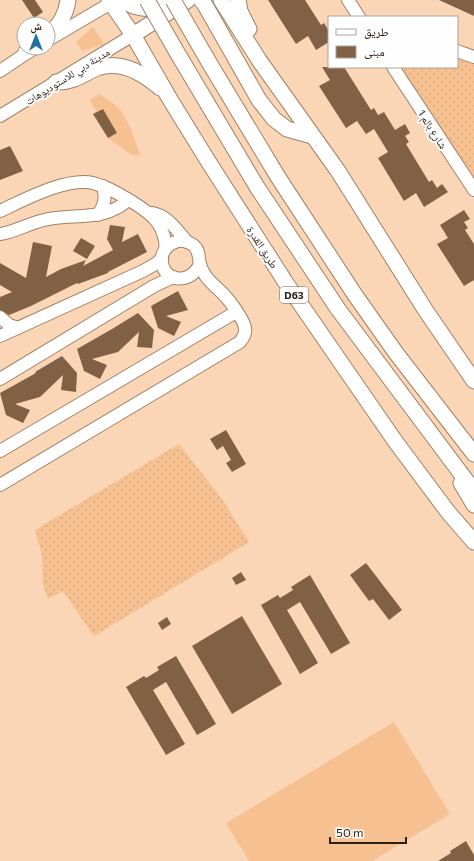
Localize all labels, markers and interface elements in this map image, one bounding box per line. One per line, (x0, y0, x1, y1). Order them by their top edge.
north arrow (16, 16, 56, 56)
legend (328, 16, 458, 68)
text: ش (30, 19, 42, 34)
text: طريق (364, 24, 389, 39)
text: مبنى (364, 44, 385, 59)
street label: مدينة دبي للاستوديوهات (22, 45, 113, 110)
street label: شارع بالم 1 (414, 107, 450, 152)
street label: طريق القدرة (244, 223, 281, 271)
road number: D63 (280, 287, 308, 303)
scale bar (330, 819, 406, 845)
text: 50 m (336, 825, 364, 839)

